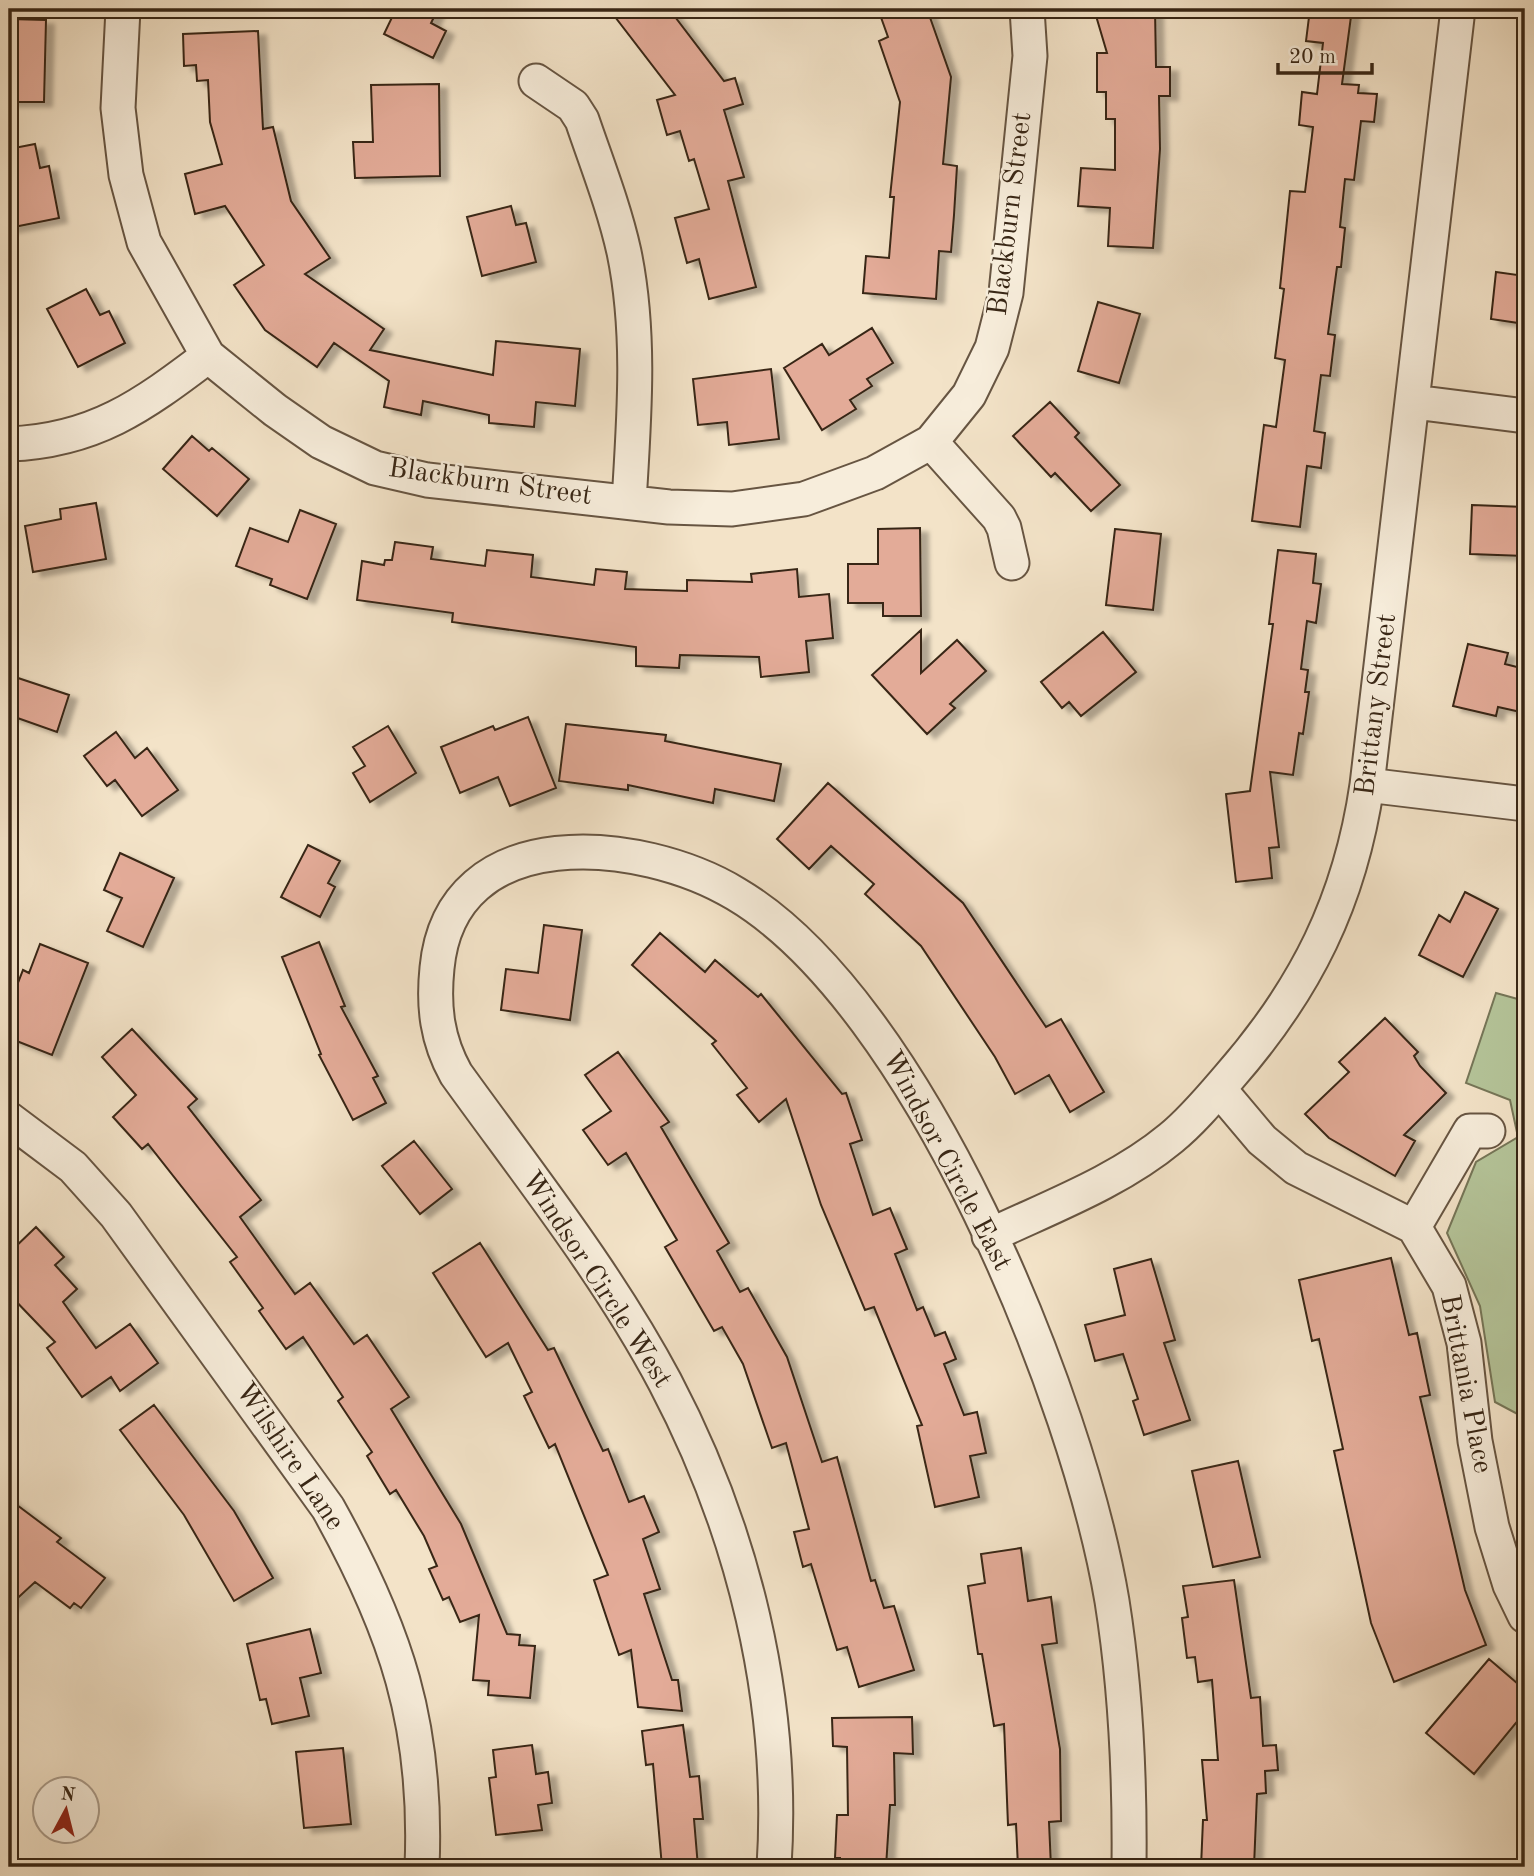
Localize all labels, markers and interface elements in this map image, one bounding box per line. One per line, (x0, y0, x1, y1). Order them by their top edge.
scale bar (1278, 32, 1373, 76)
text: 20 m (1289, 47, 1336, 68)
street label: Blackburn Street (985, 110, 1037, 318)
street label: Blackburn Street (386, 455, 594, 511)
street label: Brittany Street (1352, 612, 1402, 798)
street label: Windsor Circle East (876, 1046, 1016, 1276)
street label: Windsor Circle West (516, 1167, 676, 1393)
street label: Brittania Place (1434, 1292, 1496, 1476)
street label: Wilshire Lane (229, 1378, 349, 1536)
north arrow (32, 1774, 102, 1844)
text: N (59, 1785, 77, 1806)

